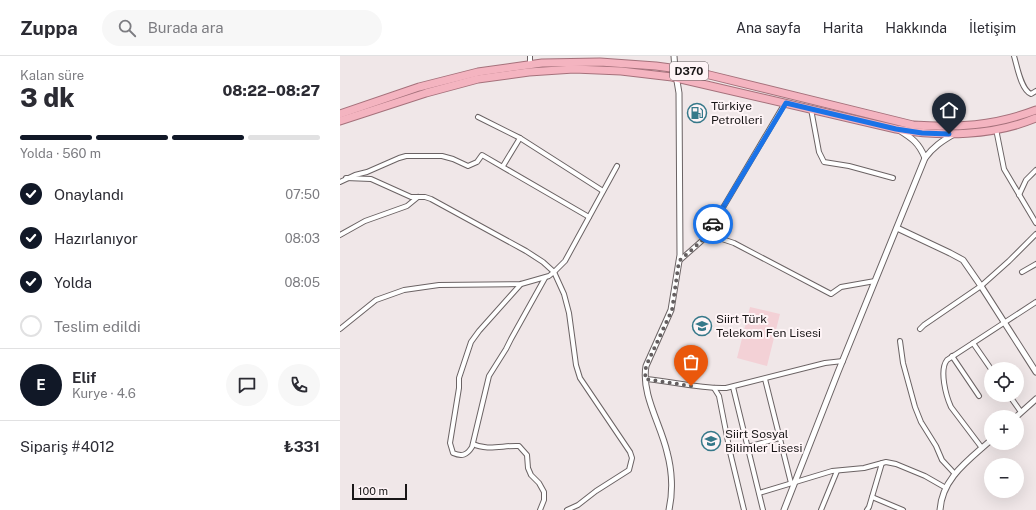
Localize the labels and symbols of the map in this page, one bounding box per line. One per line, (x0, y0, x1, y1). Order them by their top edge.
road number: D370 (670, 62, 708, 80)
pin (932, 93, 966, 134)
place label: Türkiye Petrolleri (711, 99, 762, 127)
fuel station icon: Türkiye Petrolleri (686, 102, 708, 124)
courier (693, 204, 733, 244)
place label: Siirt Türk Telekom Fen Lisesi (716, 312, 821, 340)
school or university icon: Siirt Türk Telekom Fen Lisesi (691, 315, 713, 337)
pin (674, 345, 708, 386)
place label: Siirt Sosyal Bilimler Lisesi (725, 427, 802, 455)
school or university icon: Siirt Sosyal Bilimler Lisesi (700, 430, 722, 452)
scale bar (352, 482, 407, 501)

